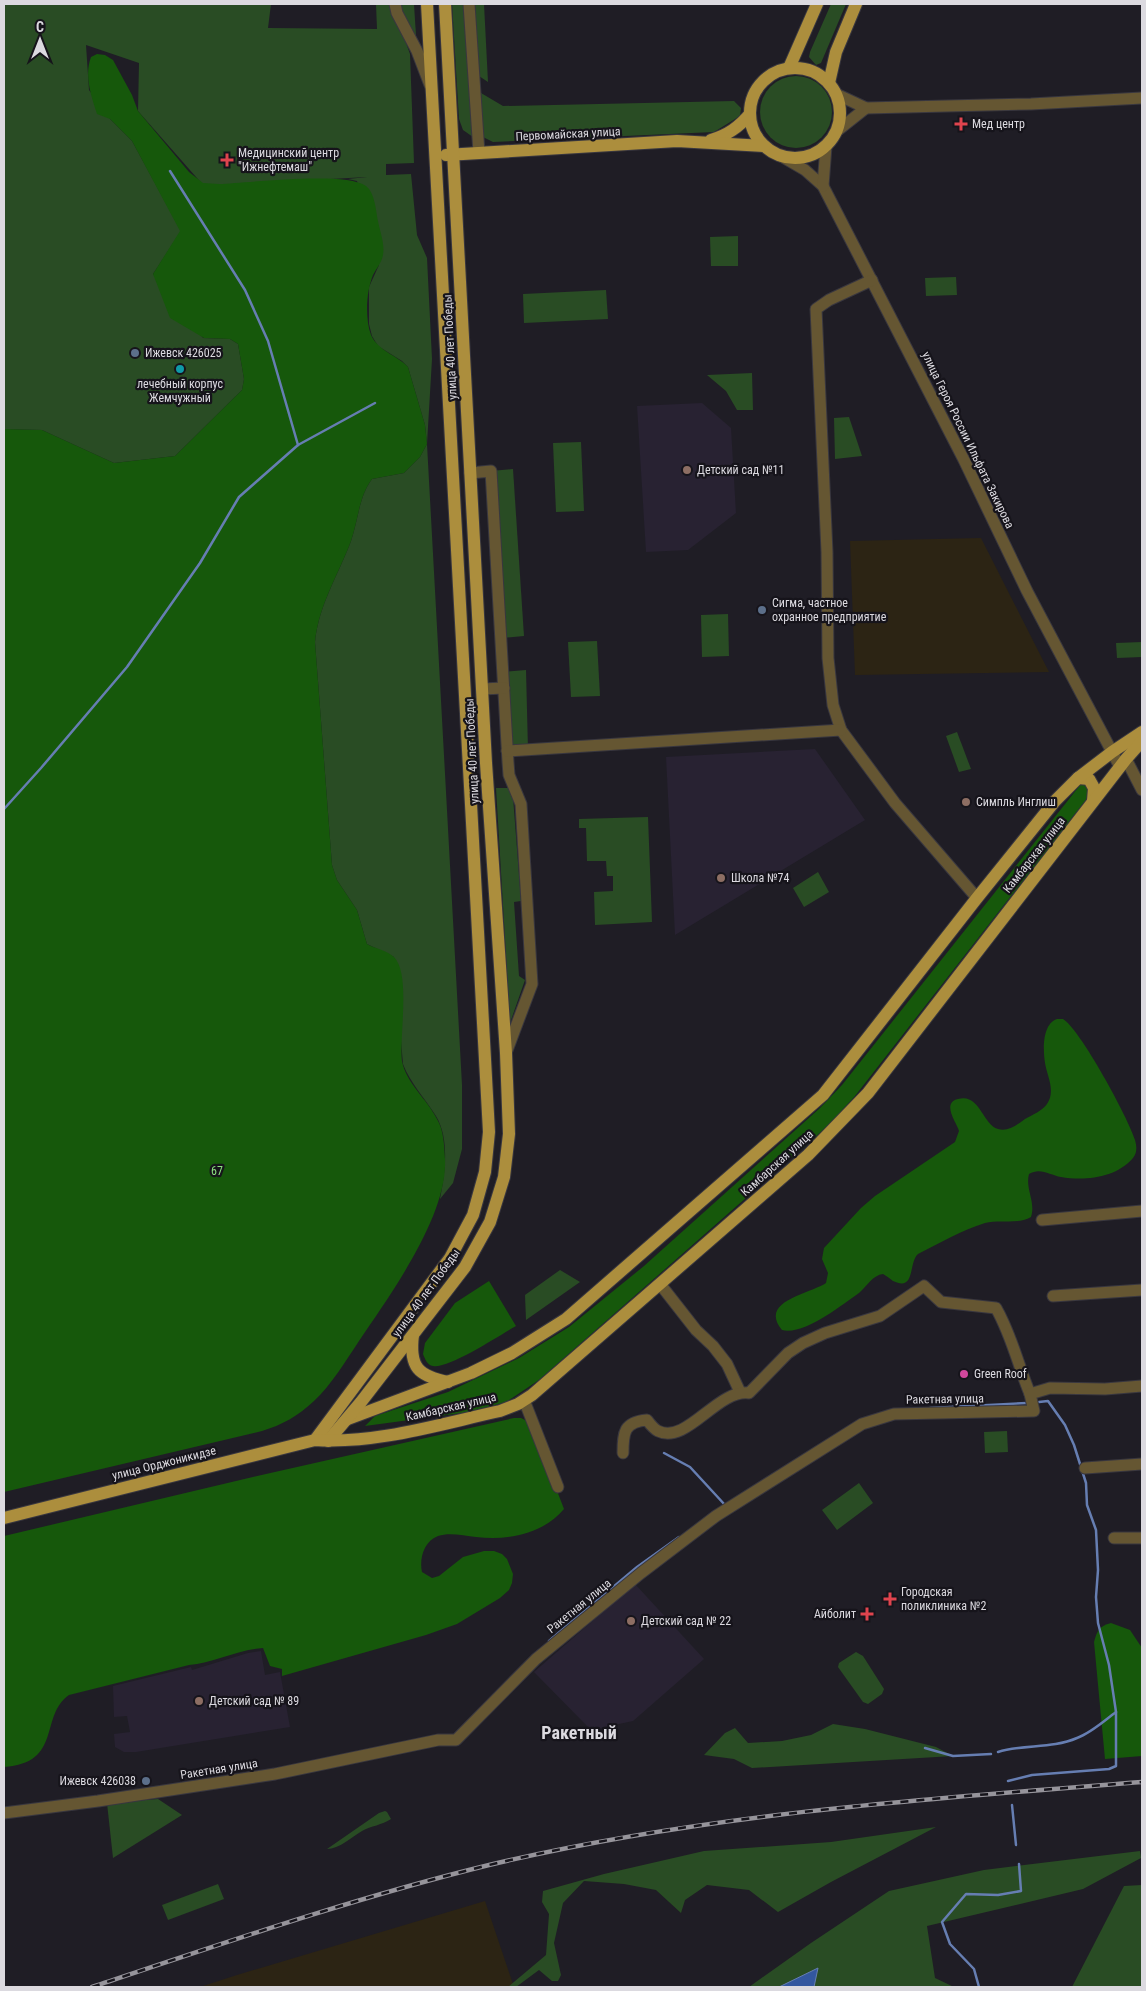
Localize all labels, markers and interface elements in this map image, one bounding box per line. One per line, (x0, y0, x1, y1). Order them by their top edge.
north arrow (15, 15, 65, 65)
text: С (36, 19, 44, 35)
marker: Мед центр (954, 117, 968, 131)
place label: Мед центр (972, 117, 1025, 131)
street label: Первомайская улица (515, 124, 621, 144)
place label: Медицинский центр "Ижнефтемаш" (238, 146, 339, 174)
marker: Медицинский центр "Ижнефтемаш" (220, 153, 234, 167)
street label: улица 40 лет Победы (440, 294, 460, 400)
place label: Ижевск 426025 (145, 346, 222, 360)
marker: Ижевск 426025 (129, 347, 141, 359)
street label: улица Героя России Ильфата Закирова (919, 349, 1017, 531)
marker: лечебный корпус Жемчужный (174, 363, 186, 375)
place label: лечебный корпус Жемчужный (137, 377, 224, 405)
place label: Детский сад №11 (697, 463, 784, 477)
marker: Детский сад №11 (681, 464, 693, 476)
place label: Сигма, частное охранное предприятие (772, 596, 887, 624)
marker: Сигма, частное охранное предприятие (756, 604, 768, 616)
street label: улица 40 лет Победы (462, 698, 482, 804)
place label: Симпль Инглиш (976, 795, 1056, 809)
marker: Симпль Инглиш (960, 796, 972, 808)
street label: Камбарская улица (1000, 814, 1068, 896)
place label: Школа №74 (731, 871, 790, 885)
marker: Школа №74 (715, 872, 727, 884)
street label: Камбарская улица (738, 1127, 816, 1199)
park label: 67 (211, 1164, 223, 1178)
street label: улица 40 лет Победы (389, 1246, 463, 1340)
place label: Green Roof (974, 1367, 1027, 1381)
marker: Green Roof (958, 1368, 970, 1380)
street label: Камбарская улица (404, 1390, 498, 1424)
street label: Ракетная улица (906, 1391, 984, 1407)
street label: улица Орджоникидзе (111, 1443, 218, 1483)
street label: Ракетная улица (544, 1576, 614, 1636)
place label: Городская поликлиника №2 (901, 1585, 986, 1613)
marker: Городская поликлиника №2 (883, 1592, 897, 1606)
place label: Айболит (814, 1607, 856, 1621)
marker: Айболит (860, 1607, 874, 1621)
place label: Детский сад № 22 (641, 1614, 731, 1628)
marker: Детский сад № 22 (625, 1615, 637, 1627)
place label: Детский сад № 89 (209, 1694, 299, 1708)
marker: Детский сад № 89 (193, 1695, 205, 1707)
district label: Ракетный (541, 1722, 617, 1743)
street label: Ракетная улица (179, 1756, 259, 1782)
place label: Ижевск 426038 (59, 1774, 136, 1788)
marker: Ижевск 426038 (140, 1775, 152, 1787)

